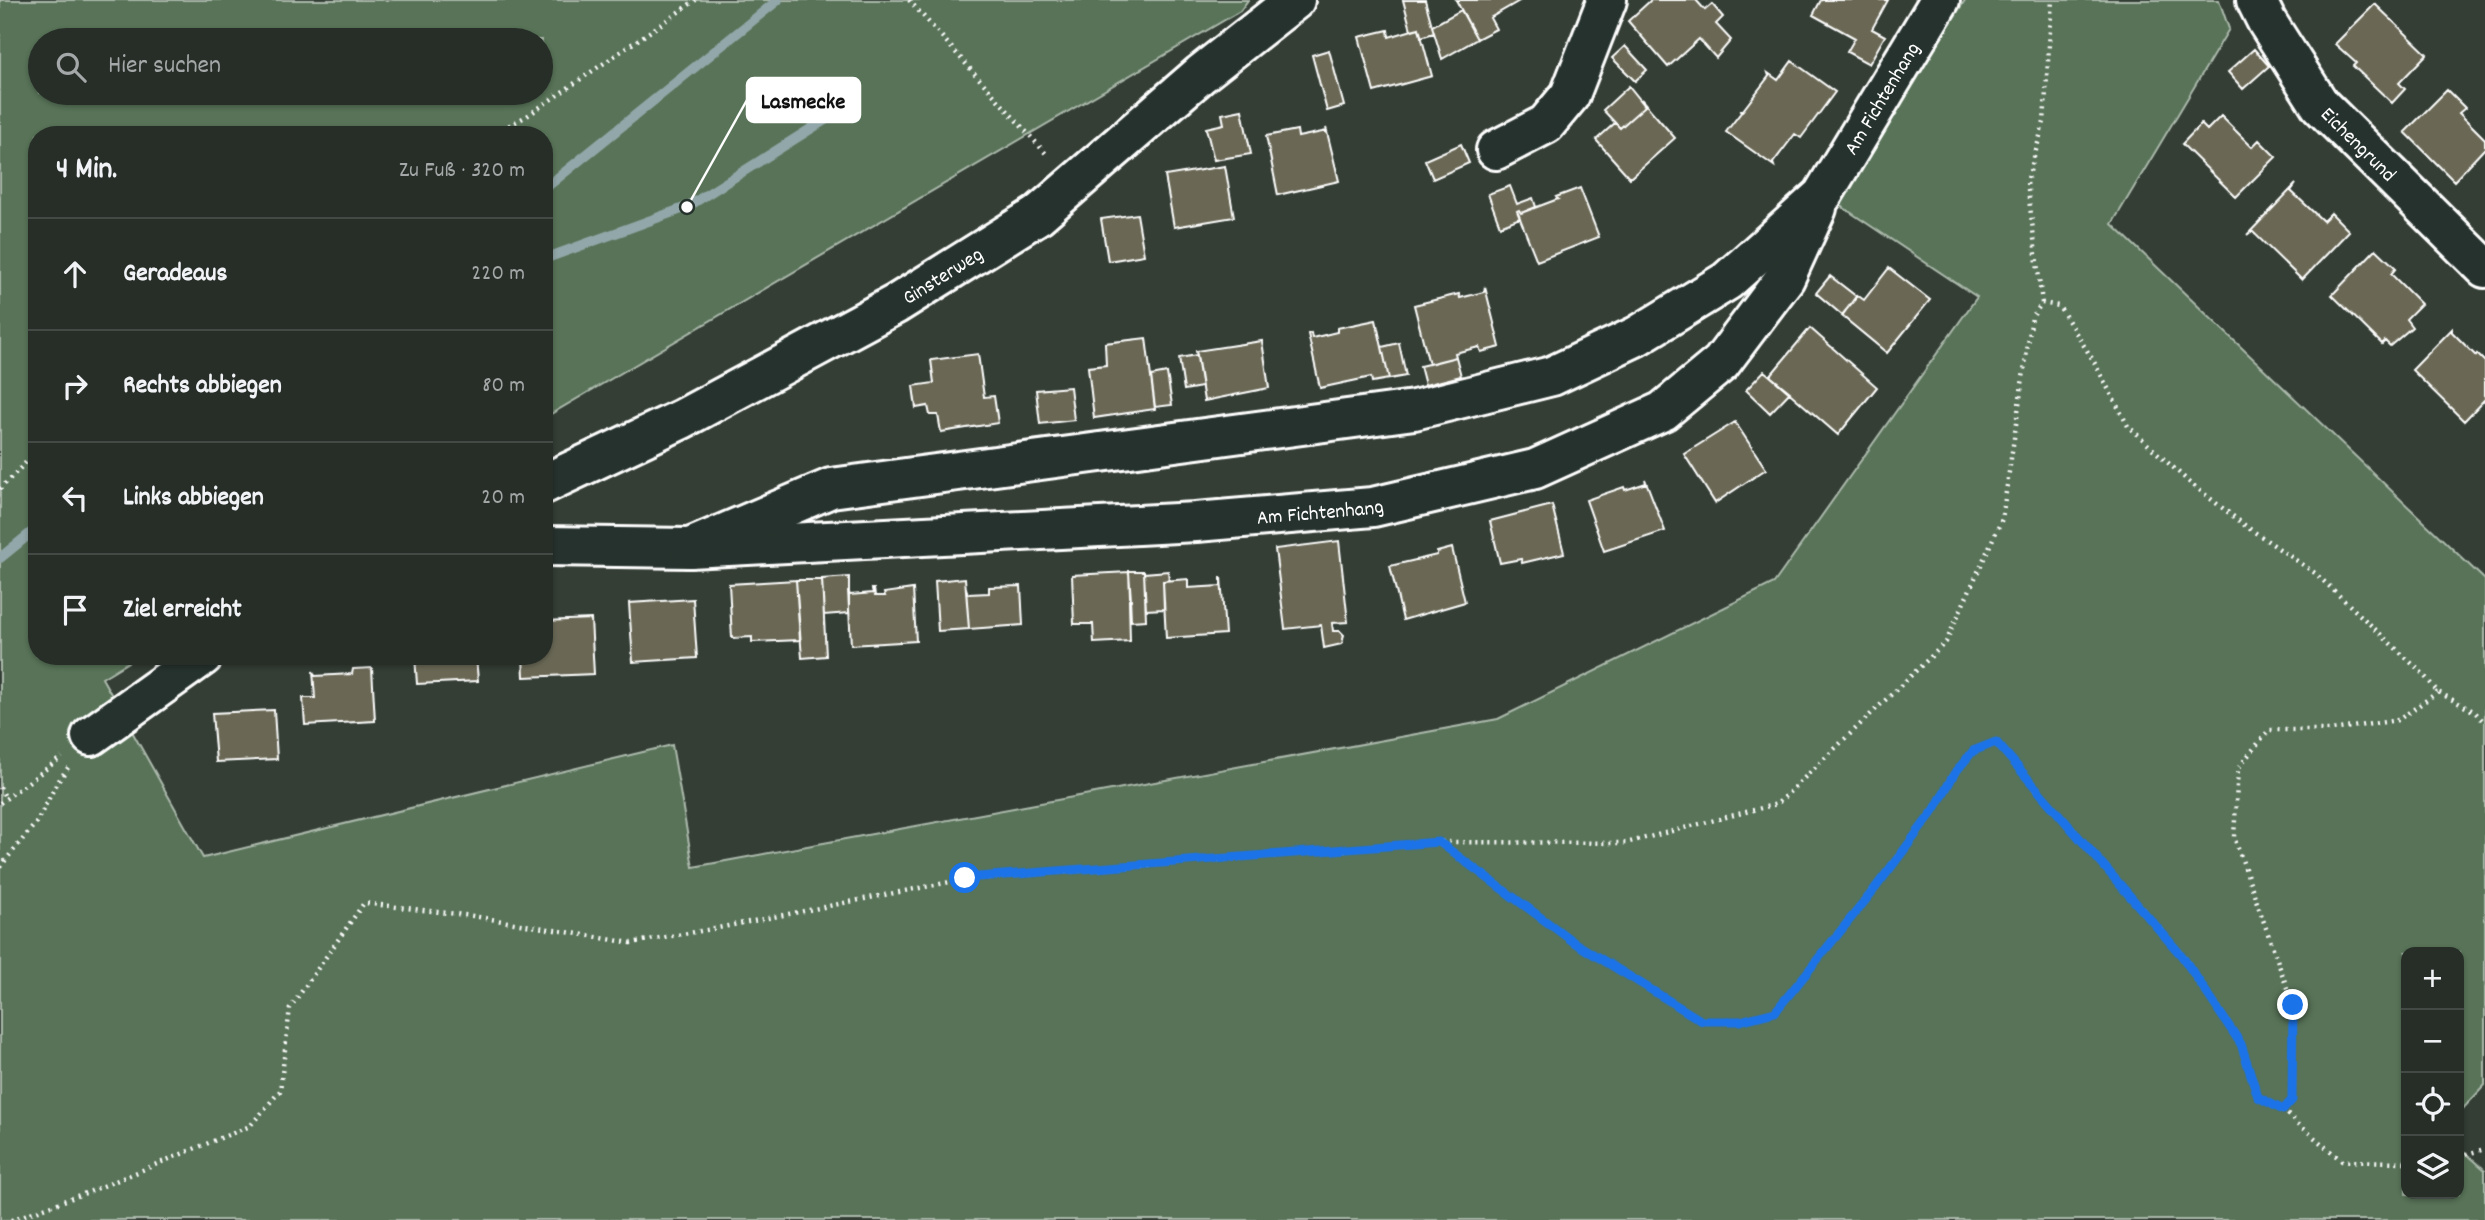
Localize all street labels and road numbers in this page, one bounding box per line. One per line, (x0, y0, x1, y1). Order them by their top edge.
street label: Am Fichtenhang (1838, 37, 1929, 162)
street label: Eichengrund (2312, 101, 2402, 190)
street label: Ginsterweg (898, 241, 990, 314)
street label: Am Fichtenhang (1256, 493, 1387, 535)

